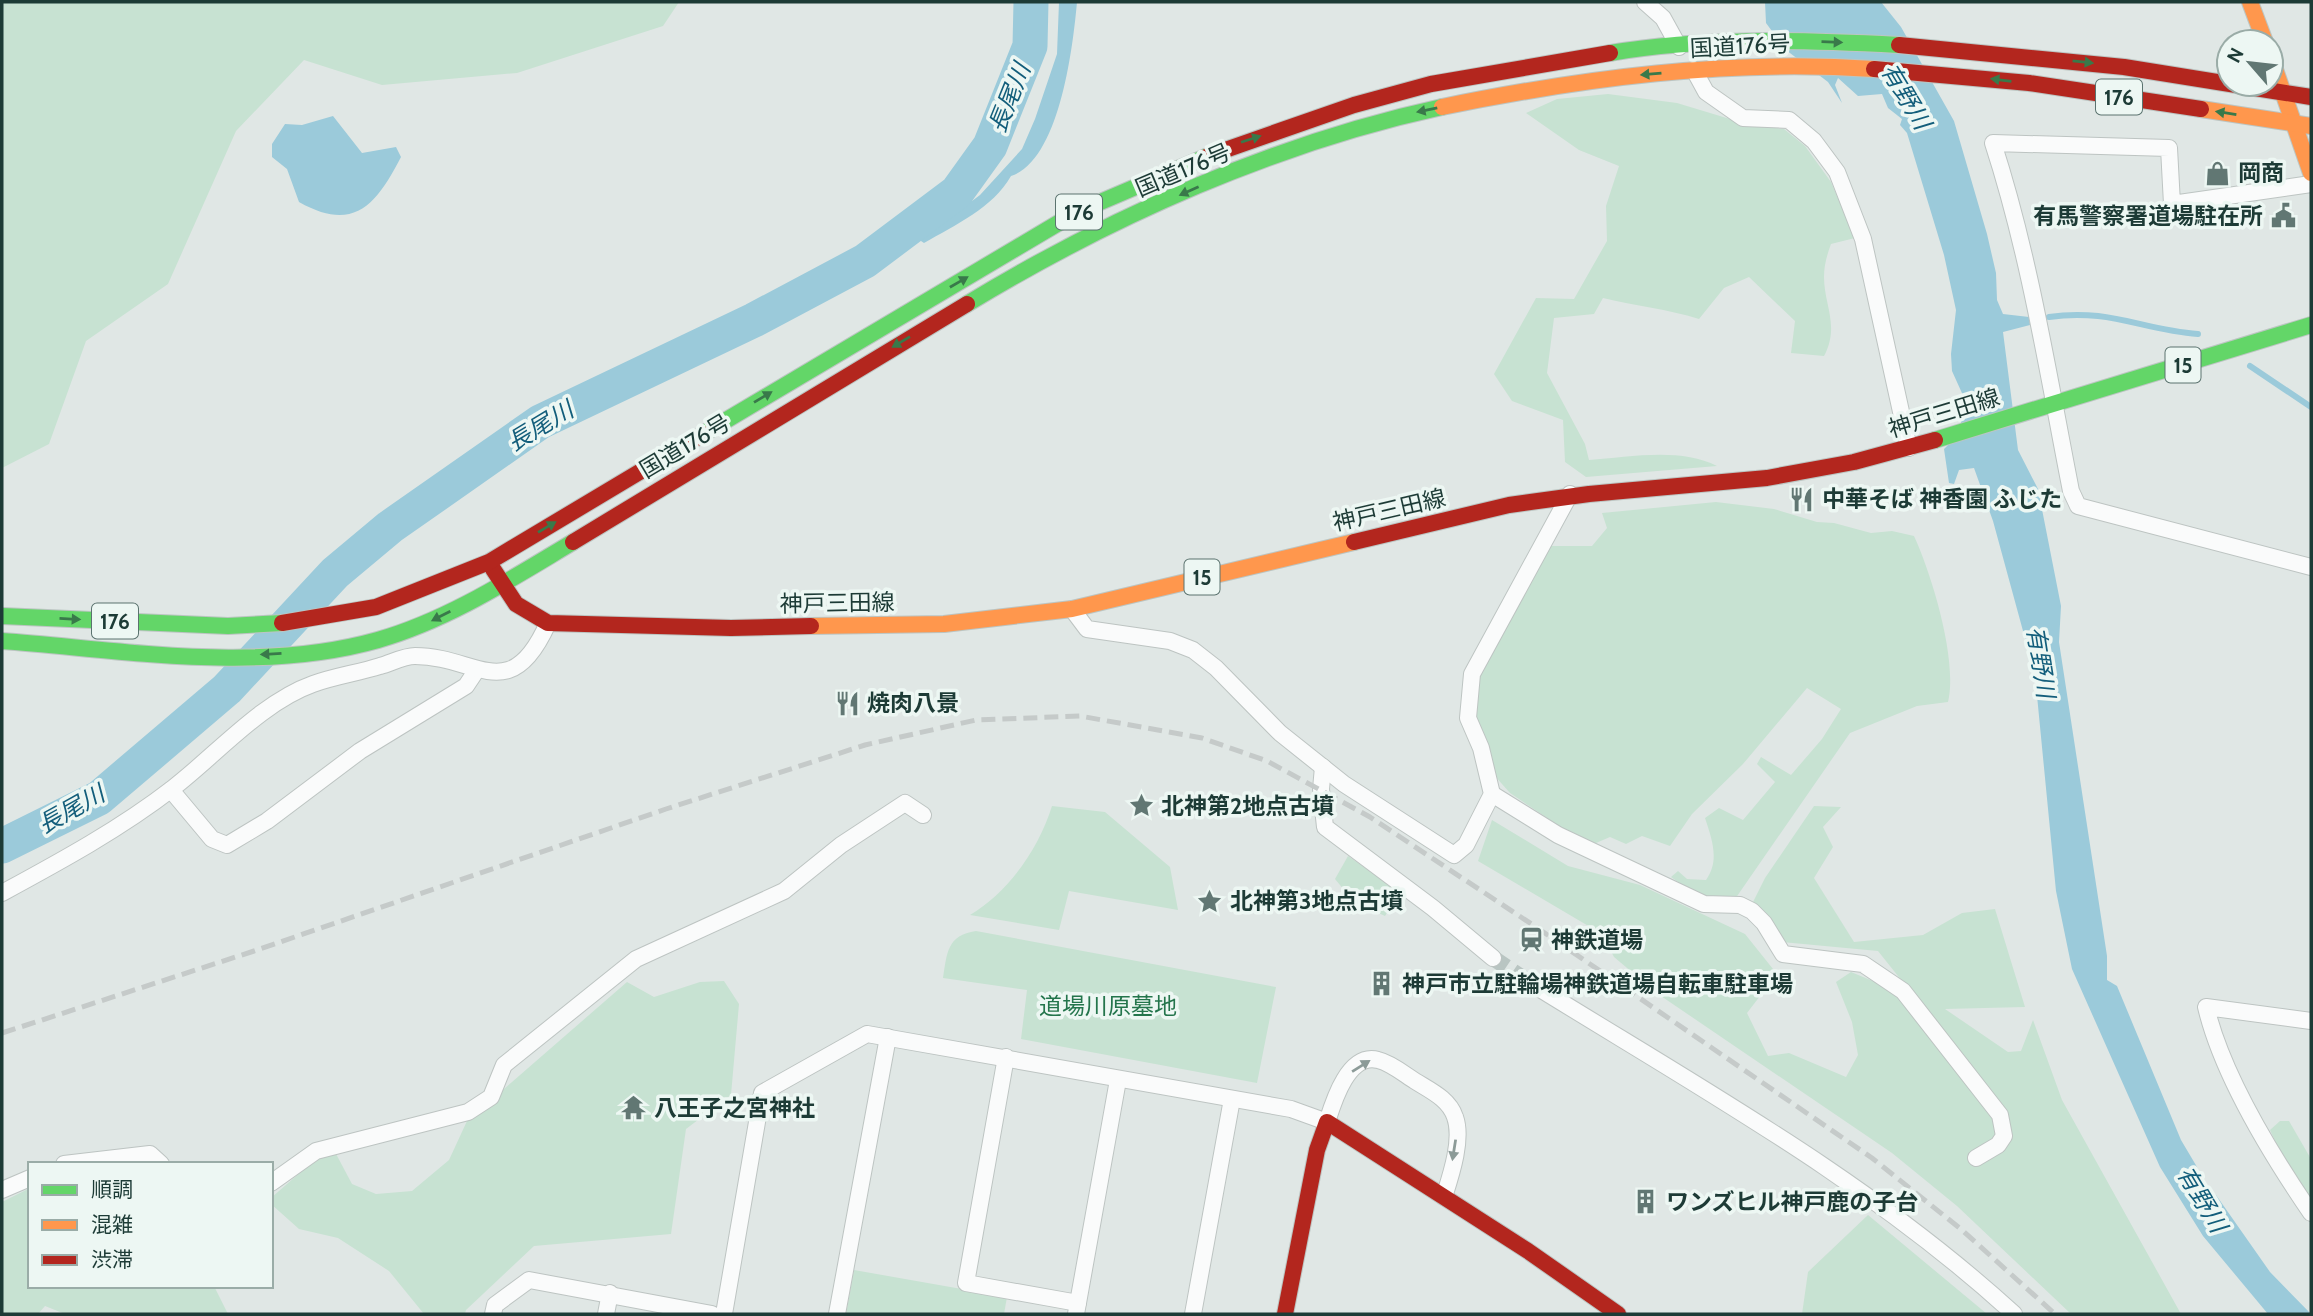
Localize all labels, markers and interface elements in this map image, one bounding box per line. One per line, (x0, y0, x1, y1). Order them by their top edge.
north arrow (2215, 28, 2285, 98)
street label: 国道176号 (1689, 29, 1791, 63)
one-way arrow (1821, 36, 1843, 47)
text: N (2222, 44, 2249, 67)
water label: 長尾川 (982, 56, 1037, 137)
one-way arrow (2072, 57, 2094, 68)
water label: 有野川 (1875, 58, 1939, 137)
one-way arrow (1640, 69, 1662, 80)
one-way arrow (1990, 74, 2012, 85)
road number: 176 (2096, 80, 2142, 114)
one-way arrow (1416, 105, 1438, 116)
one-way arrow (2215, 107, 2237, 118)
one-way arrow (1241, 133, 1262, 144)
street label: 国道176号 (1131, 137, 1235, 203)
shop icon: 岡商 (2204, 159, 2232, 187)
place label: 岡商 (2238, 159, 2284, 187)
one-way arrow (1178, 186, 1199, 197)
road number: 176 (1056, 194, 1102, 230)
place label: 有馬警察署道場駐在所 (2033, 202, 2263, 230)
public building icon: 有馬警察署道場駐在所 (2269, 202, 2297, 230)
one-way arrow (950, 275, 969, 288)
one-way arrow (891, 336, 910, 349)
road number: 15 (2166, 348, 2200, 382)
street label: 神戸三田線 (1885, 383, 2003, 443)
one-way arrow (754, 391, 773, 403)
water label: 長尾川 (502, 393, 581, 457)
street label: 国道176号 (635, 408, 735, 484)
street label: 神戸三田線 (1330, 483, 1448, 537)
restaurant icon: 中華そば 神香園 ふじた (1788, 485, 1816, 513)
place label: 中華そば 神香園 ふじた (1822, 485, 2062, 513)
one-way arrow (538, 521, 557, 533)
road number: 15 (1184, 560, 1220, 594)
street label: 神戸三田線 (779, 588, 895, 618)
road number: 176 (92, 604, 138, 638)
one-way arrow (431, 611, 451, 622)
one-way arrow (59, 613, 81, 624)
water label: 有野川 (2021, 624, 2061, 703)
one-way arrow (260, 648, 282, 659)
restaurant icon: 焼肉八景 (833, 689, 861, 717)
place label: 焼肉八景 (867, 689, 959, 717)
water label: 長尾川 (32, 777, 112, 839)
place icon: 北神第2地点古墳 (1127, 792, 1155, 820)
place label: 北神第2地点古墳 (1161, 792, 1334, 820)
place icon: 北神第3地点古墳 (1196, 887, 1224, 915)
place label: 北神第3地点古墳 (1230, 887, 1403, 915)
station icon: 神鉄道場 (1517, 926, 1545, 954)
place label: 神鉄道場 (1551, 926, 1643, 954)
building icon: 神戸市立駐輪場神鉄道場自転車駐車場 (1368, 970, 1396, 998)
place label: 神戸市立駐輪場神鉄道場自転車駐車場 (1402, 970, 1793, 998)
park label: 道場川原墓地 (1039, 992, 1177, 1020)
one-way arrow (1351, 1059, 1371, 1072)
temple icon: 八王子之宮神社 (620, 1094, 648, 1122)
place label: 八王子之宮神社 (654, 1094, 815, 1122)
one-way arrow (1448, 1139, 1459, 1161)
water label: 有野川 (2171, 1161, 2235, 1240)
legend (28, 1162, 273, 1288)
text: 順調 (91, 1177, 133, 1202)
building icon: ワンズヒル神戸鹿の子台 (1632, 1188, 1660, 1216)
place label: ワンズヒル神戸鹿の子台 (1666, 1188, 1919, 1216)
text: 混雑 (91, 1212, 133, 1237)
text: 渋滞 (91, 1247, 133, 1272)

